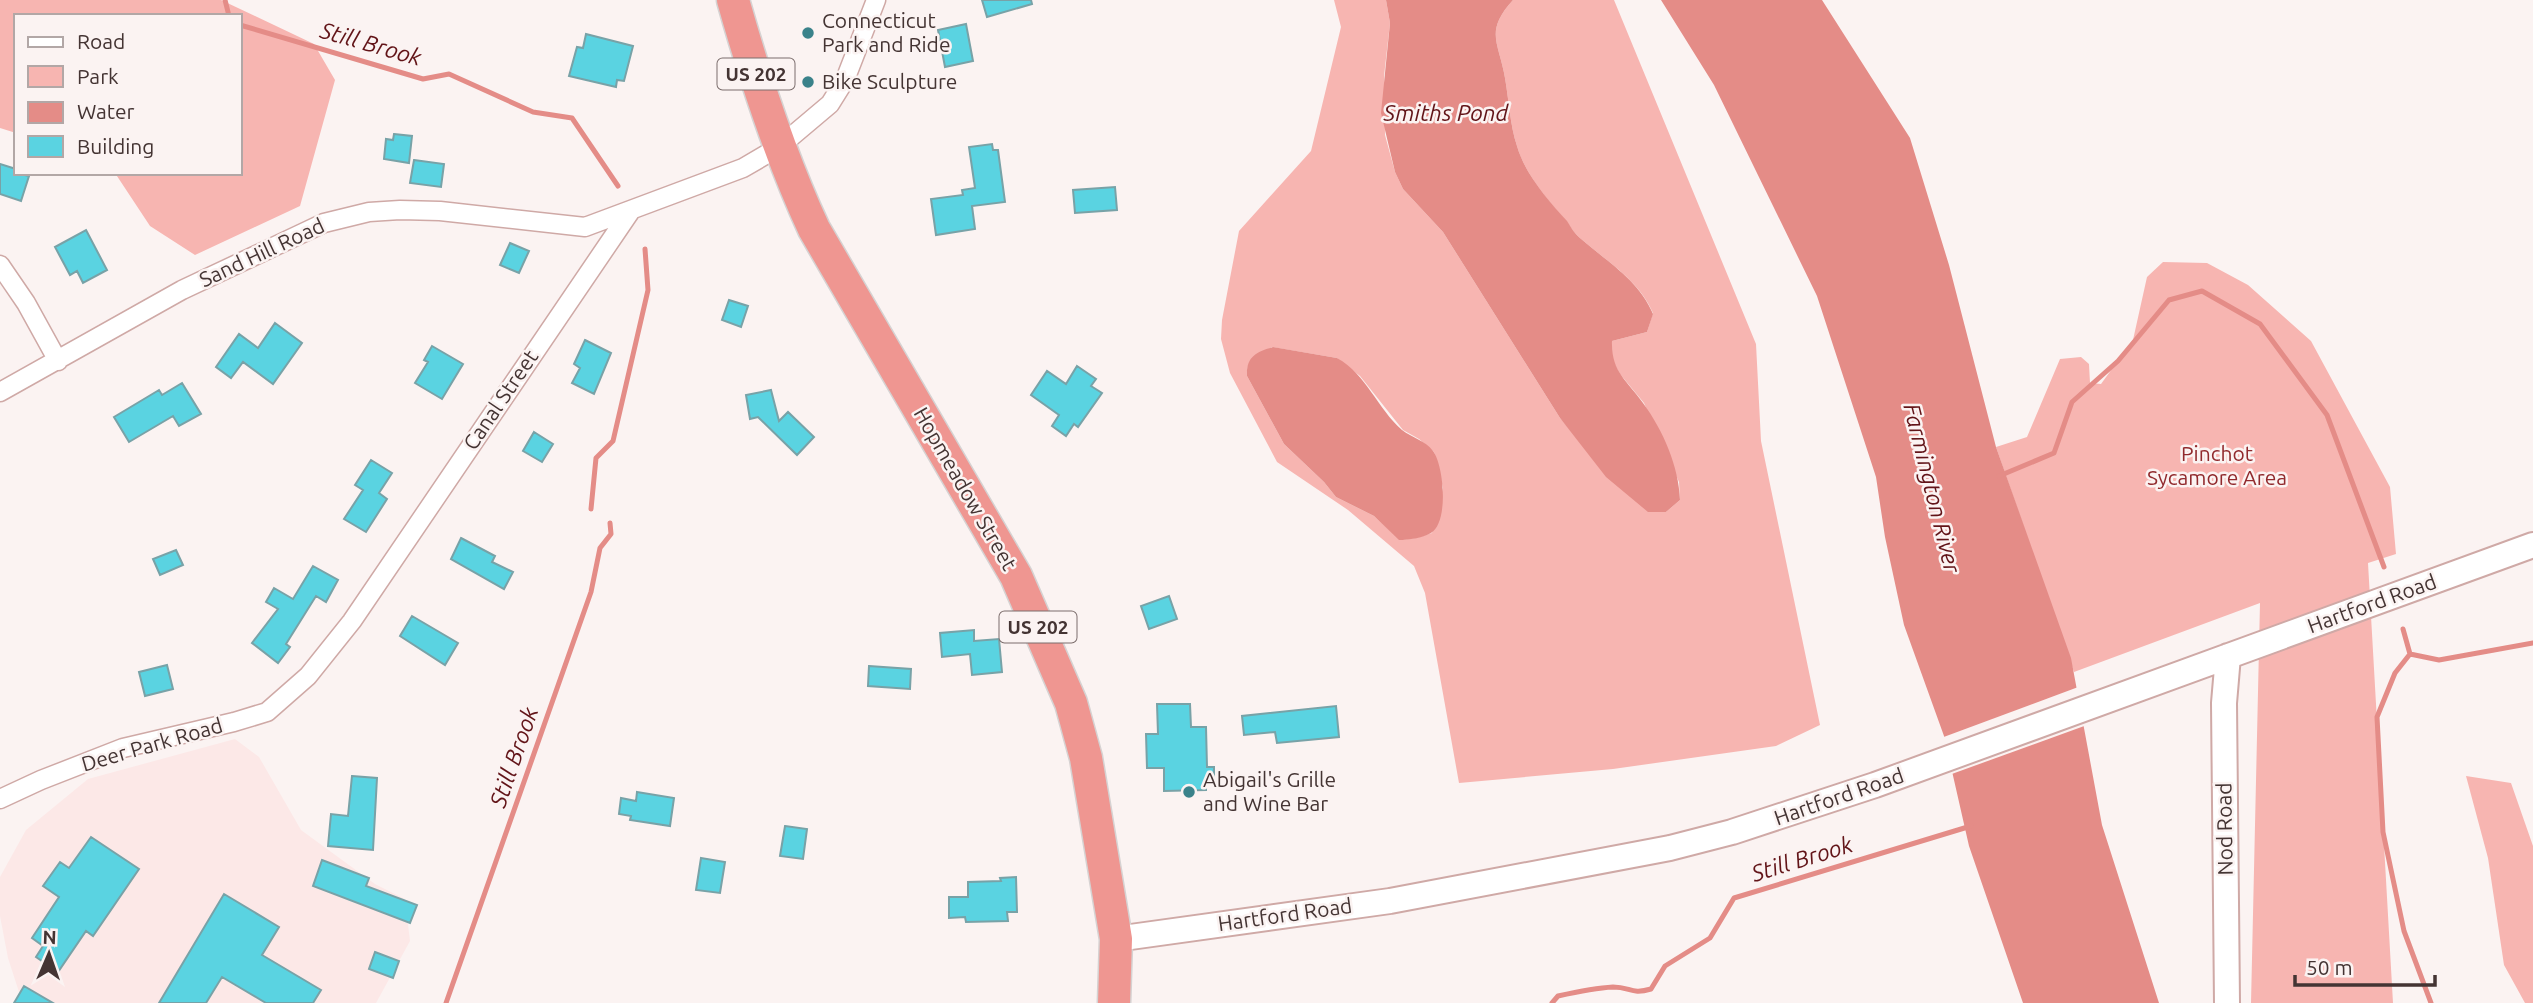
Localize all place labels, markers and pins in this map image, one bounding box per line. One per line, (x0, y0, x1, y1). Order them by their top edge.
place label: Connecticut Park and Ride (822, 8, 951, 56)
marker: Connecticut Park and Ride (800, 25, 816, 41)
place label: Bike Sculpture (822, 69, 957, 93)
marker: Bike Sculpture (800, 74, 816, 90)
place label: Abigail's Grille and Wine Bar (1203, 767, 1336, 815)
marker: Abigail's Grille and Wine Bar (1181, 784, 1197, 800)

